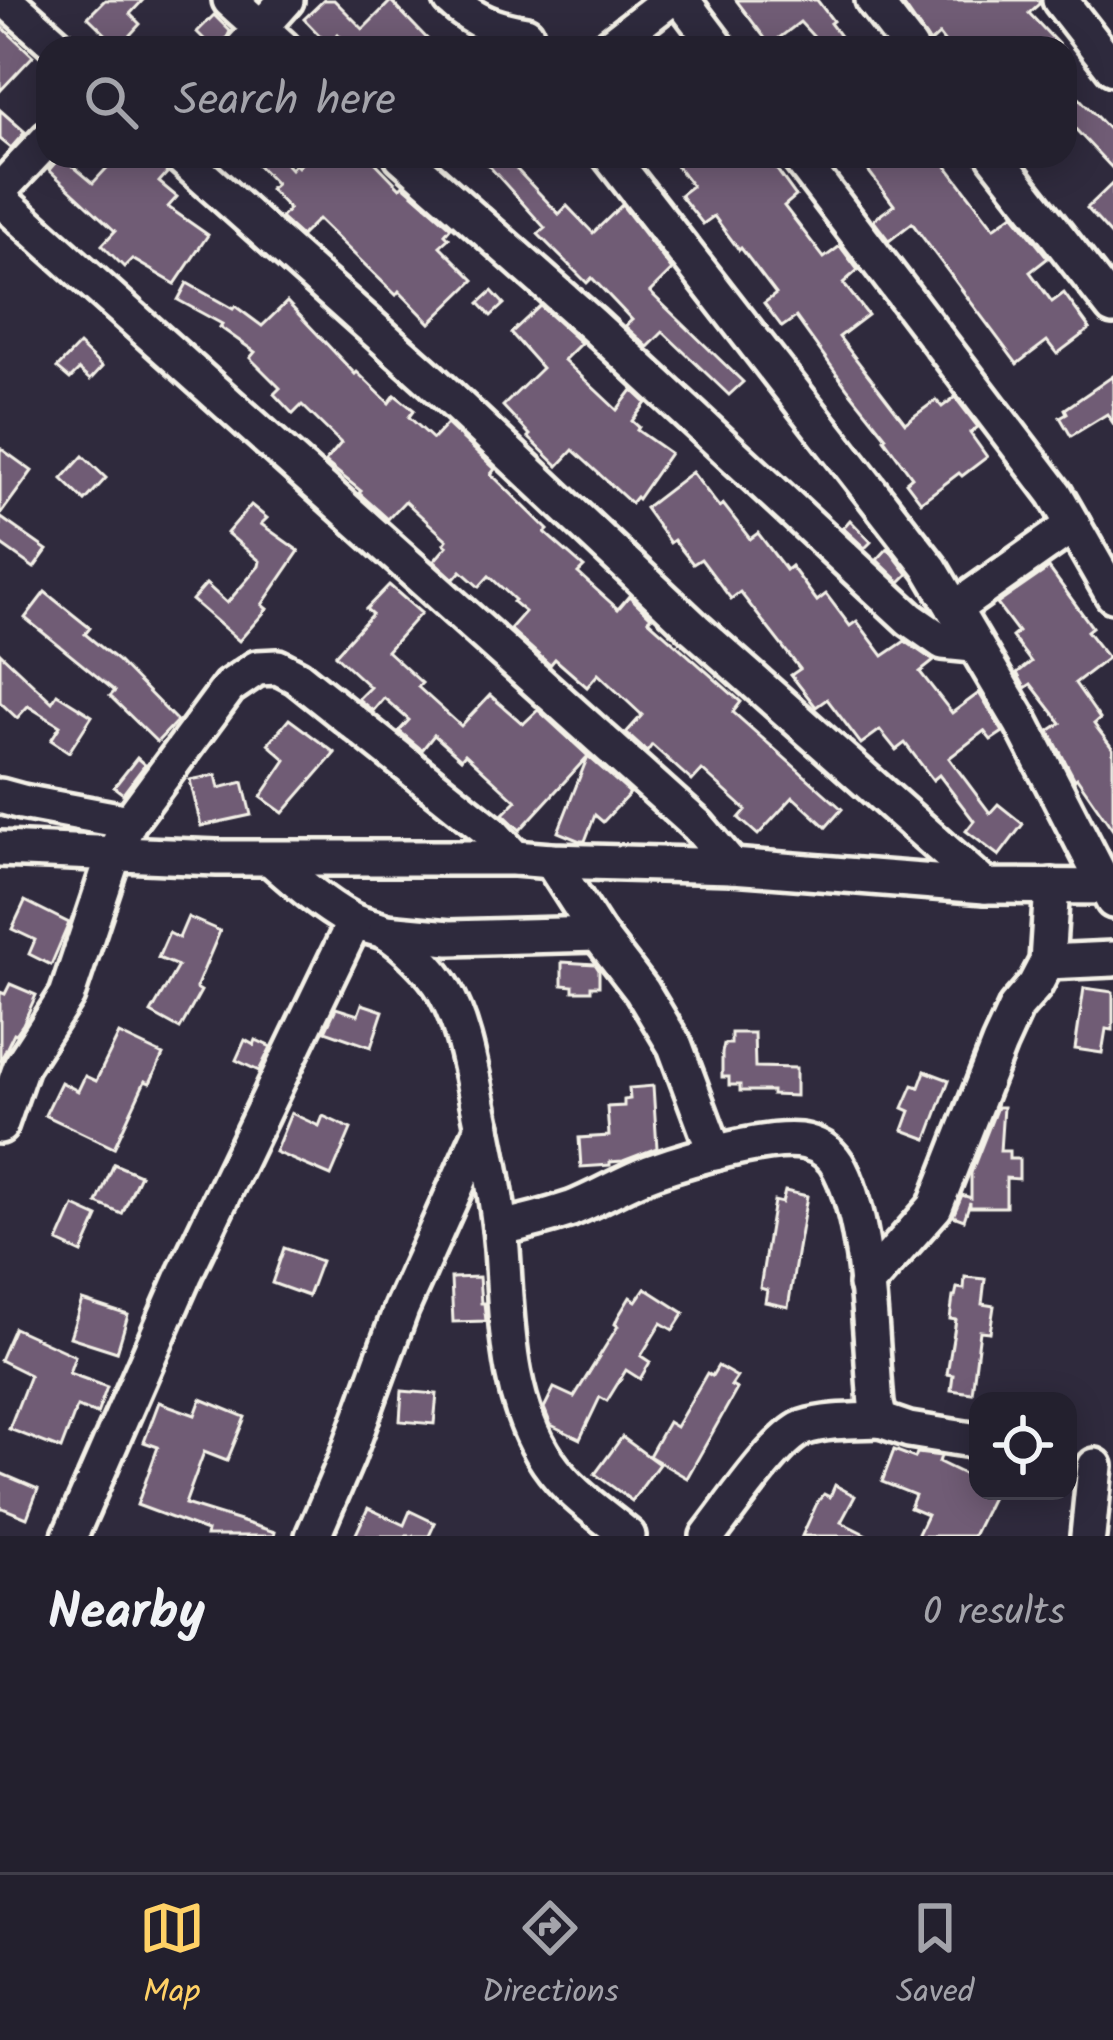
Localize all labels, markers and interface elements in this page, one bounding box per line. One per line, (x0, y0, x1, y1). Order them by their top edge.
search box (36, 36, 1077, 168)
text: Search here (174, 66, 396, 138)
icon: search (78, 69, 144, 135)
map controls (969, 1392, 1077, 1500)
button: locate (969, 1392, 1077, 1500)
text: Nearby (48, 1574, 205, 1655)
text: 0 results (923, 1583, 1065, 1645)
tab: Map (139, 1895, 205, 2020)
tab: Directions (482, 1895, 619, 2020)
tab: Saved (896, 1895, 974, 2020)

